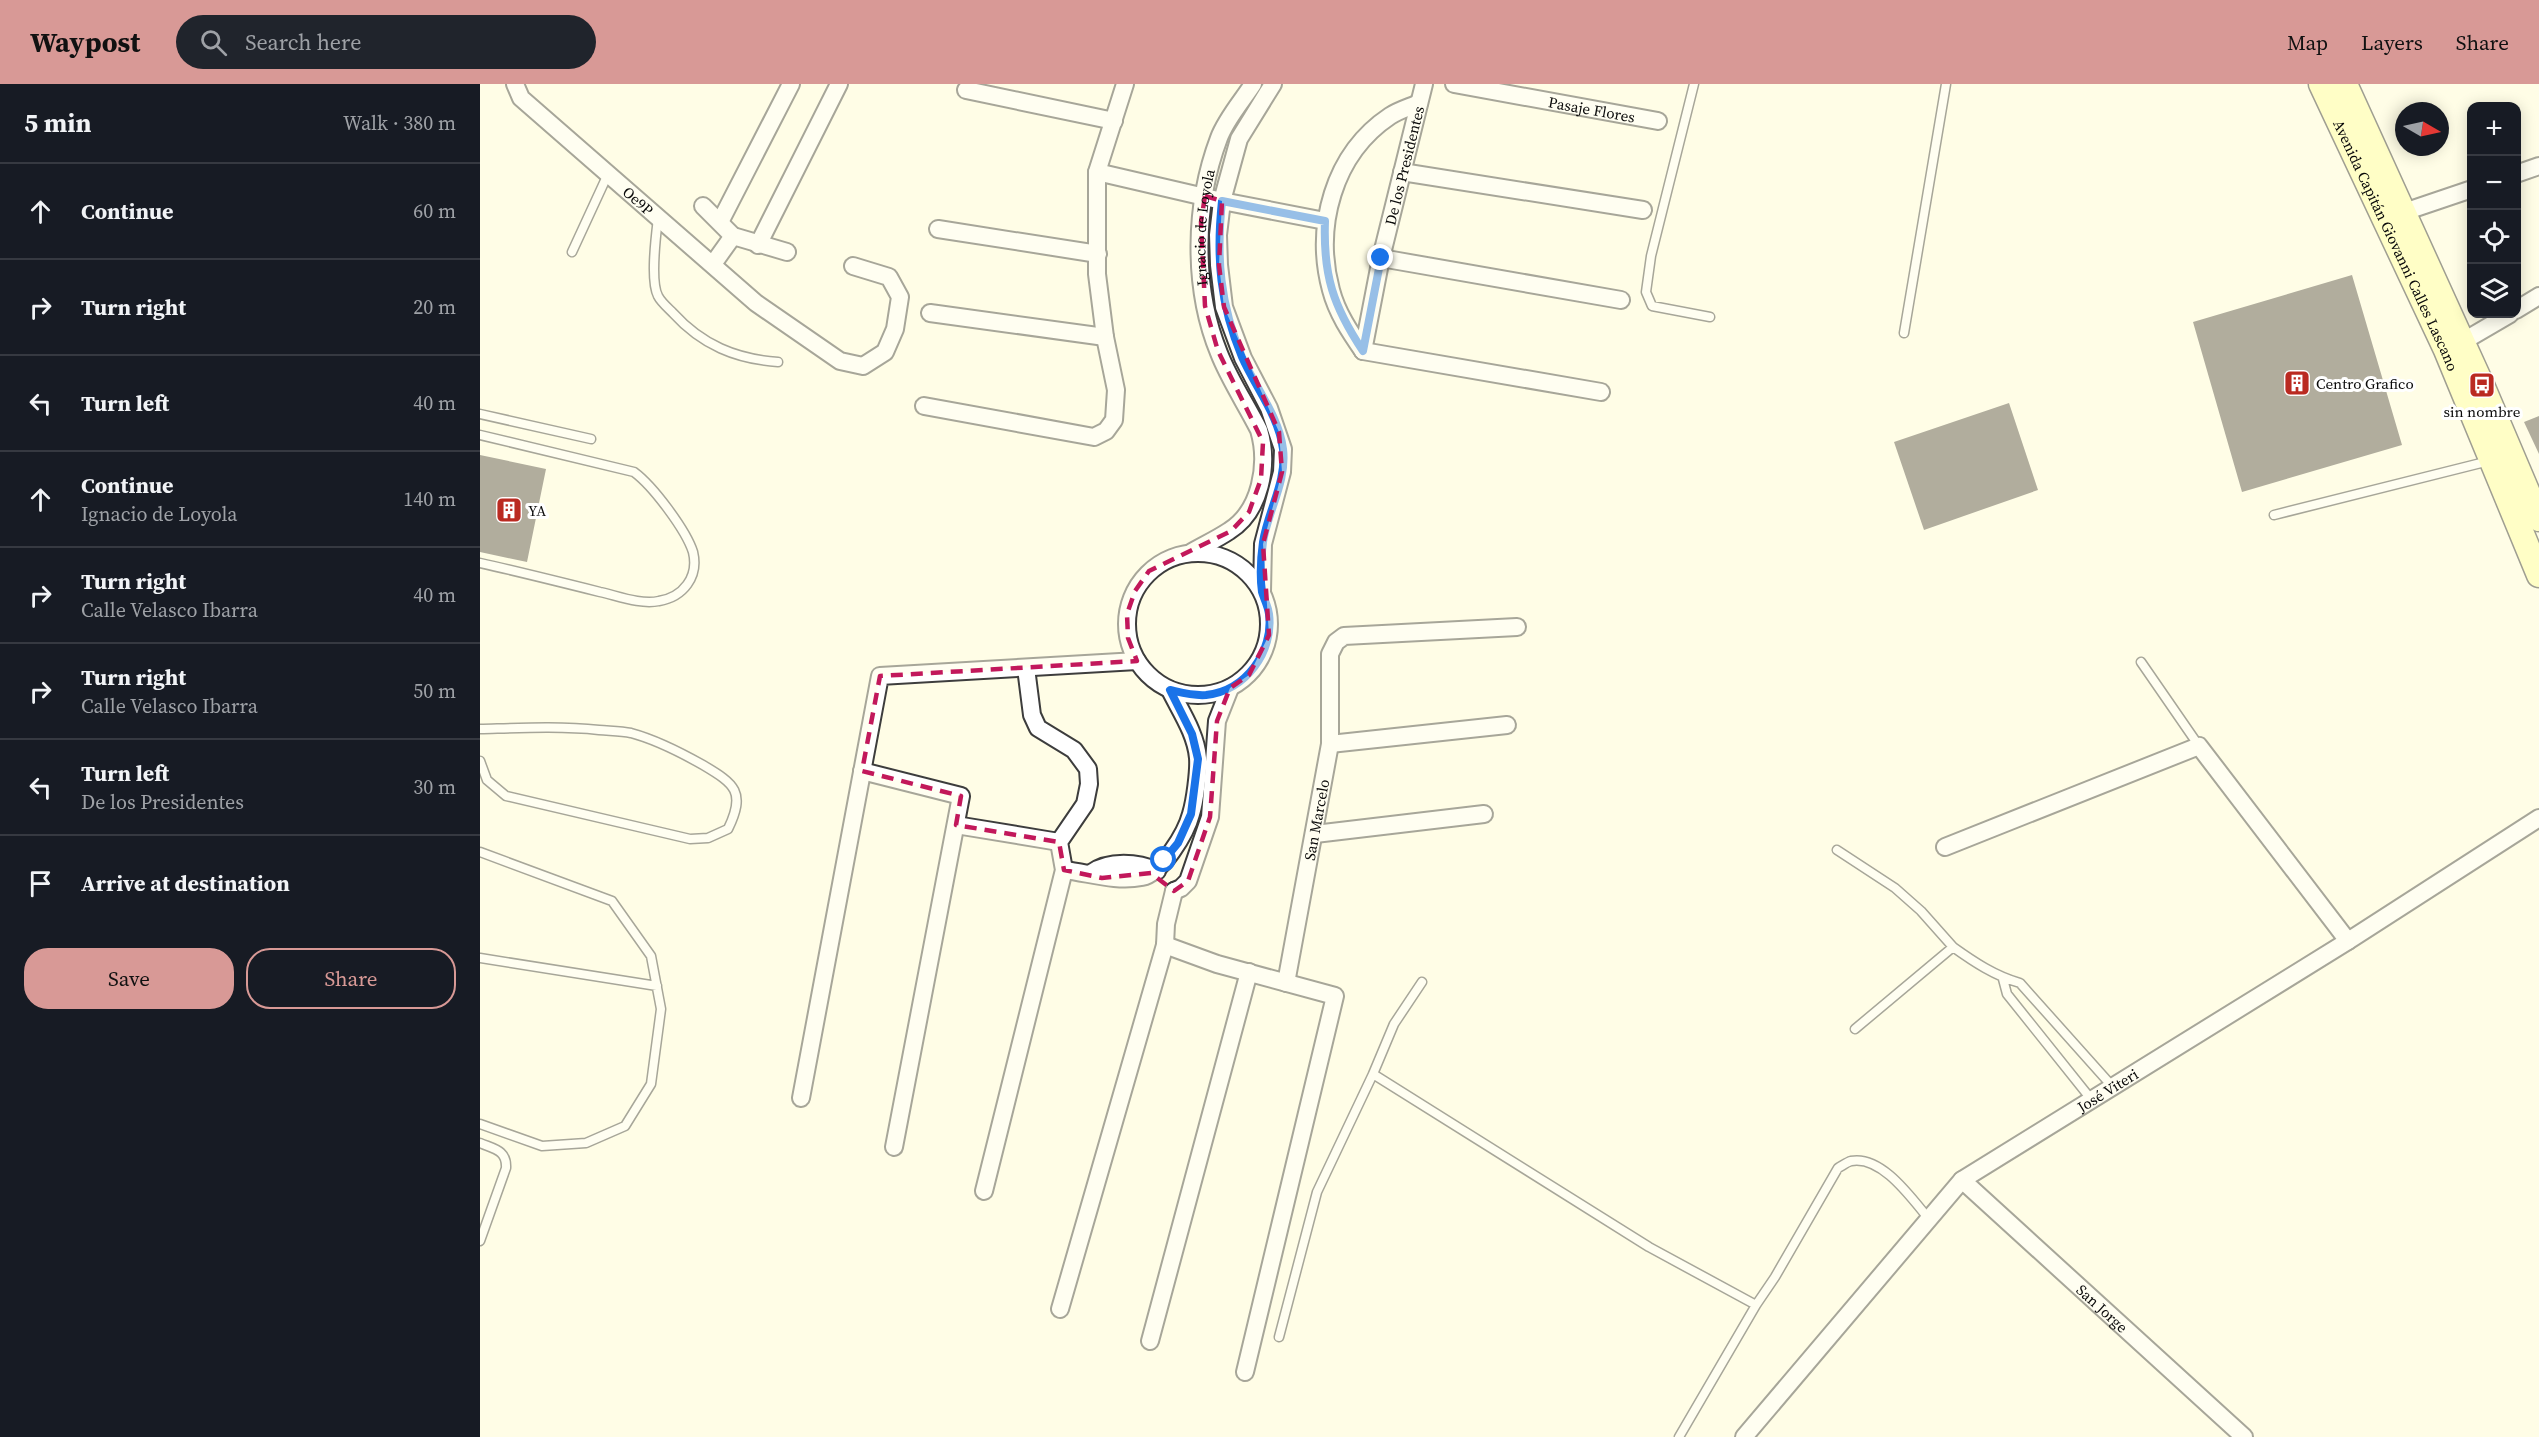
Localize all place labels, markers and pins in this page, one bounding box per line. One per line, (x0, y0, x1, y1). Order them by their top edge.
building icon: Centro Grafico (2282, 368, 2312, 398)
bus stop icon: sin nombre (2467, 370, 2497, 400)
place label: Centro Grafico (2316, 373, 2414, 394)
place label: sin nombre (2444, 401, 2521, 422)
building icon: YA (494, 495, 524, 525)
place label: YA (528, 500, 546, 521)

